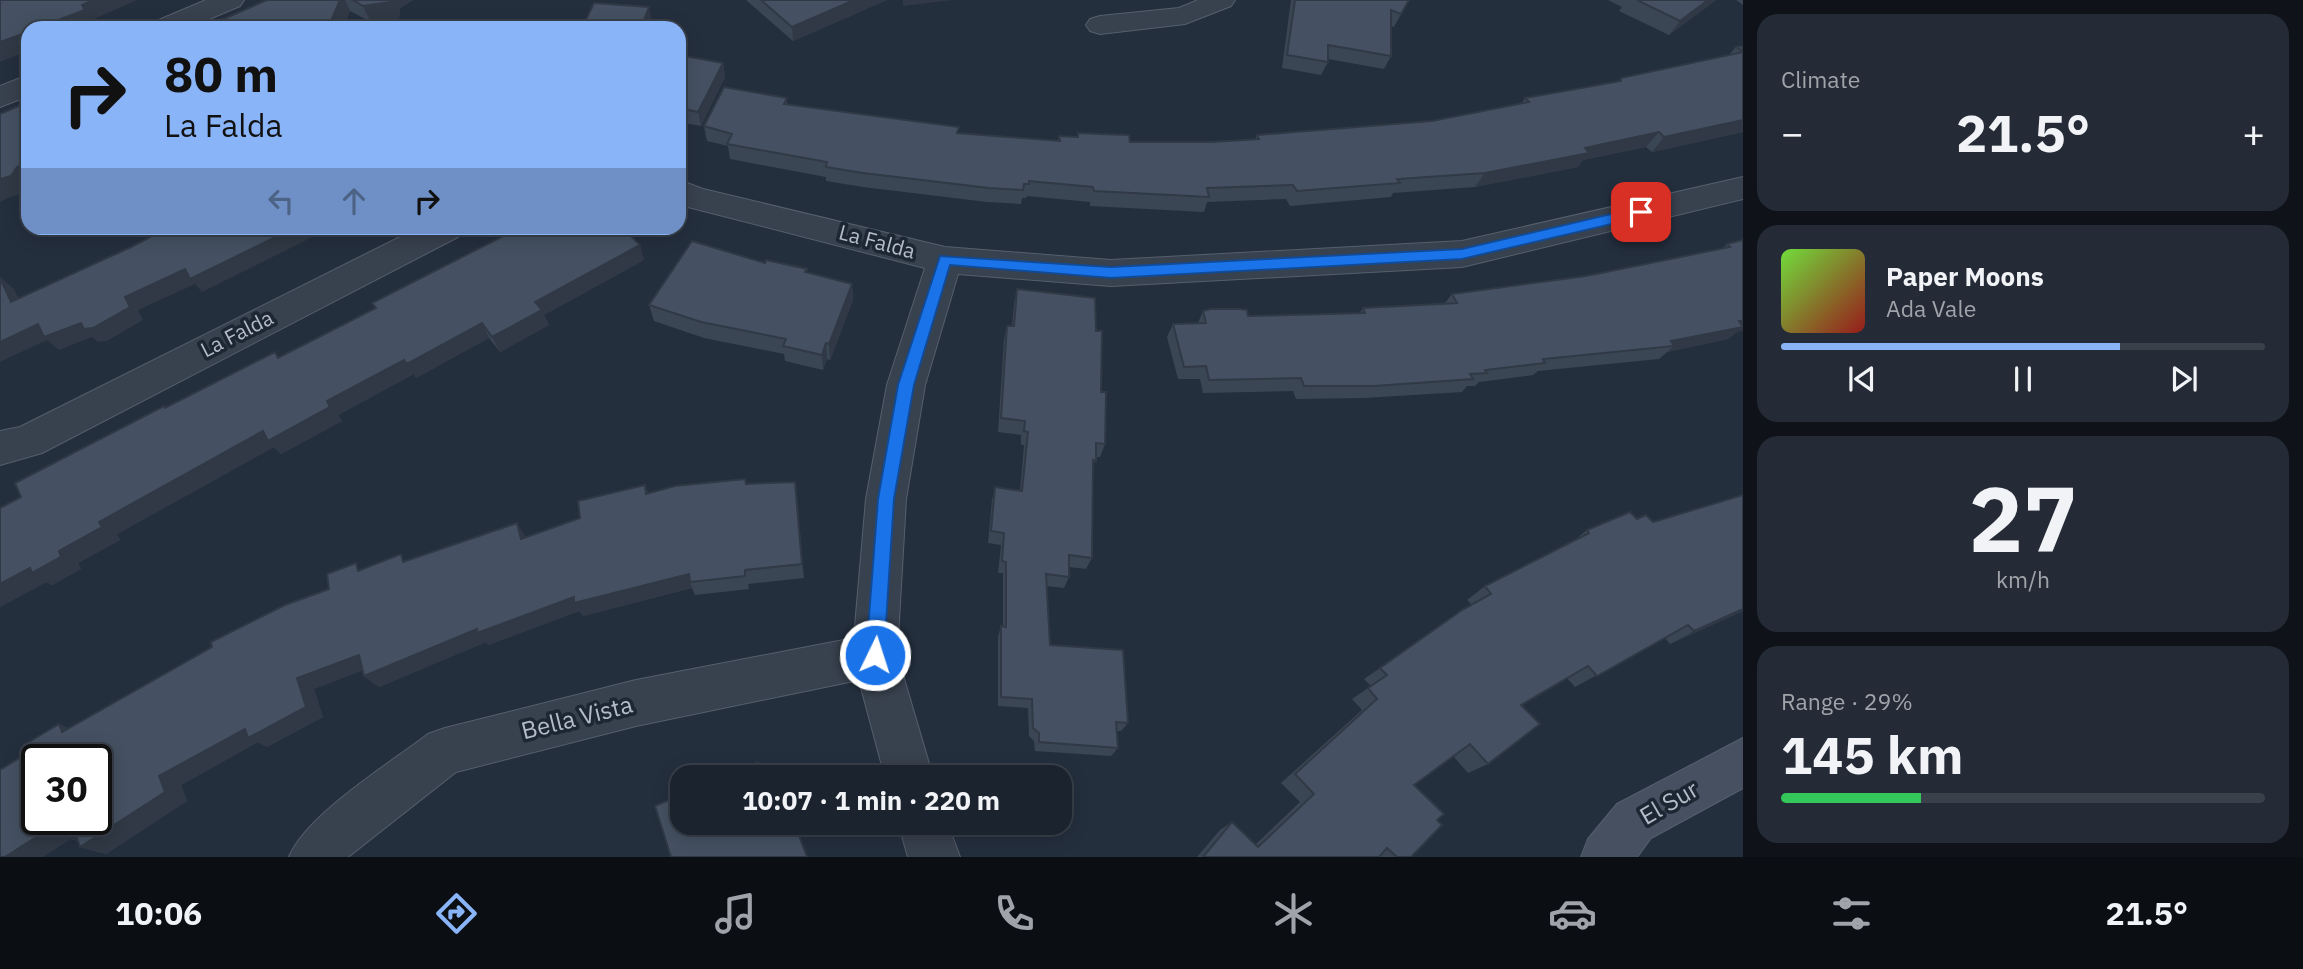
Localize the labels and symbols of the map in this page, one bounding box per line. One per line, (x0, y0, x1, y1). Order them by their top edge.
pin (1611, 182, 1671, 242)
street label: La Falda (836, 217, 919, 265)
street label: La Falda (195, 303, 278, 363)
position arrow (838, 618, 912, 692)
street label: Bella Vista (518, 688, 636, 746)
speed limit sign: 30 (21, 744, 112, 835)
street label: El Sur (1633, 773, 1704, 832)

